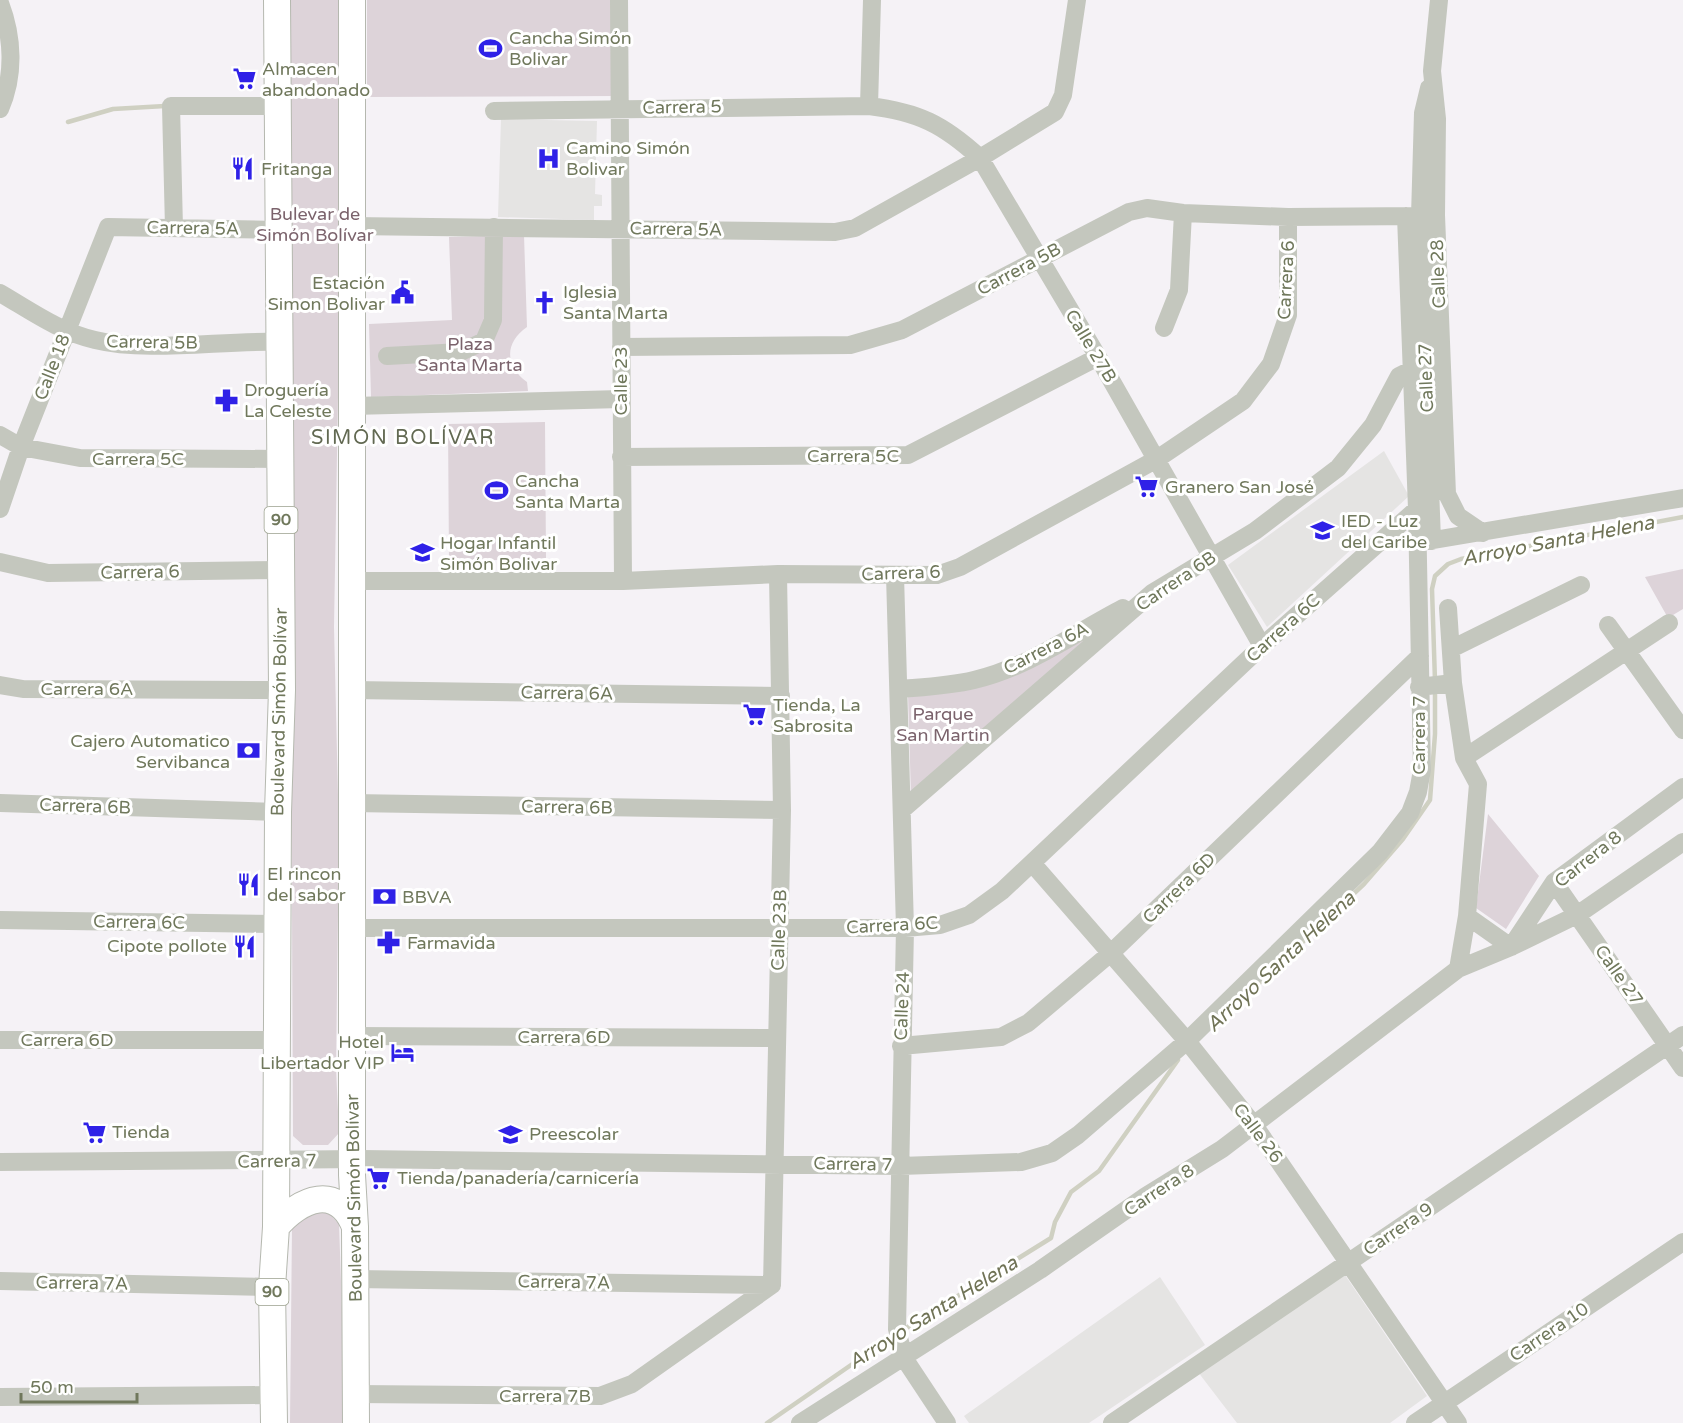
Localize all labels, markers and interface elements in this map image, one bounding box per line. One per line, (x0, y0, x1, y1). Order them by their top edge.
place label: Cancha Simón Bolivar (509, 27, 632, 70)
sports icon: Cancha Simón Bolivar (478, 35, 504, 61)
place label: Almacen abandonado (262, 58, 370, 101)
supermarket icon: Almacen abandonado (231, 66, 257, 92)
street label: Carrera 5 (642, 95, 722, 119)
place label: Camino Simón Bolivar (566, 137, 690, 180)
hospital icon: Camino Simón Bolivar (535, 145, 561, 171)
restaurant icon: Fritanga (230, 156, 256, 182)
place label: Fritanga (261, 158, 332, 180)
park label: Bulevar de Simón Bolívar (256, 203, 374, 246)
street label: Carrera 5A (146, 216, 240, 240)
street label: Carrera 5A (629, 217, 723, 241)
street label: Carrera 5B (973, 238, 1065, 300)
street label: Calle 28 (1426, 239, 1450, 309)
street label: Carrera 6 (1273, 240, 1299, 320)
place label: Estación Simon Bolivar (268, 272, 385, 315)
public building icon: Estación Simon Bolivar (390, 280, 416, 306)
place label: Iglesia Santa Marta (563, 281, 668, 324)
church icon: Iglesia Santa Marta (532, 289, 558, 315)
street label: Calle 27B (1061, 305, 1121, 387)
street label: Carrera 5B (106, 330, 198, 354)
street label: Calle 18 (29, 331, 75, 403)
park label: Plaza Santa Marta (417, 333, 523, 376)
street label: Calle 27 (1414, 343, 1438, 413)
street label: Calle 23 (610, 346, 632, 416)
place label: Droguería La Celeste (244, 379, 332, 422)
pharmacy icon: Droguería La Celeste (213, 387, 239, 413)
district label: SIMÓN BOLÍVAR (311, 425, 495, 450)
street label: Carrera 5C (807, 445, 899, 467)
street label: Carrera 5C (92, 448, 184, 470)
place label: Cancha Santa Marta (515, 470, 620, 513)
supermarket icon: Granero San José (1134, 474, 1160, 500)
place label: Granero San José (1165, 476, 1314, 498)
sports icon: Cancha Santa Marta (484, 478, 510, 504)
road number: 90 (264, 507, 298, 533)
place label: IED - Luz del Caribe (1341, 510, 1427, 553)
water label: Arroyo Santa Helena (1460, 510, 1657, 571)
school or university icon: IED - Luz del Caribe (1310, 518, 1336, 544)
place label: Hogar Infantil Simón Bolivar (440, 532, 557, 575)
school or university icon: Hogar Infantil Simón Bolivar (409, 540, 435, 566)
street label: Carrera 6B (1132, 546, 1220, 616)
street label: Carrera 6 (100, 560, 180, 584)
street label: Carrera 6 (861, 561, 941, 585)
street label: Carrera 6C (1242, 589, 1324, 667)
street label: Boulevard Simón Bolívar (266, 608, 292, 816)
street label: Carrera 6A (1000, 617, 1092, 679)
street label: Carrera 6A (41, 678, 133, 700)
street label: Carrera 6A (520, 681, 614, 705)
place label: Tienda, La Sabrosita (773, 694, 861, 737)
street label: Carrera 7 (1408, 695, 1430, 775)
supermarket icon: Tienda, La Sabrosita (742, 702, 768, 728)
park label: Parque San Martin (896, 703, 990, 746)
place label: Cajero Automatico Servibanca (70, 730, 230, 773)
bank icon: Cajero Automatico Servibanca (235, 738, 261, 764)
street label: Carrera 6B (39, 793, 131, 819)
street label: Carrera 6B (521, 795, 613, 819)
street label: Carrera 8 (1550, 826, 1626, 892)
street label: Carrera 6D (1138, 848, 1220, 928)
place label: El rincon del sabor (267, 863, 346, 906)
restaurant icon: El rincon del sabor (236, 871, 262, 897)
bank icon: BBVA (371, 884, 397, 910)
place label: BBVA (402, 886, 452, 908)
water label: Arroyo Santa Helena (1201, 886, 1361, 1037)
street label: Calle 23B (767, 889, 791, 971)
street label: Carrera 6C (93, 910, 185, 934)
street label: Carrera 6C (846, 912, 938, 938)
pharmacy icon: Farmavida (376, 930, 402, 956)
place label: Farmavida (407, 932, 496, 954)
restaurant icon: Cipote pollote (232, 933, 258, 959)
place label: Cipote pollote (107, 935, 227, 957)
street label: Calle 27 (1590, 940, 1648, 1010)
street label: Calle 24 (890, 971, 914, 1041)
street label: Carrera 6D (518, 1026, 610, 1048)
street label: Carrera 6D (21, 1029, 113, 1051)
place label: Hotel Libertador VIP (260, 1031, 384, 1074)
hotel icon: Hotel Libertador VIP (389, 1039, 415, 1065)
street label: Boulevard Simón Bolívar (341, 1094, 367, 1302)
street label: Calle 26 (1228, 1099, 1288, 1167)
supermarket icon: Tienda (81, 1119, 107, 1145)
place label: Tienda (112, 1121, 170, 1143)
school or university icon: Preescolar (498, 1121, 524, 1147)
place label: Preescolar (529, 1123, 619, 1145)
street label: Carrera 7 (237, 1149, 317, 1173)
street label: Carrera 7 (813, 1152, 893, 1176)
street label: Carrera 8 (1120, 1159, 1198, 1221)
supermarket icon: Tienda/panadería/carnicería (366, 1165, 392, 1191)
place label: Tienda/panadería/carnicería (397, 1167, 639, 1189)
street label: Carrera 9 (1359, 1198, 1437, 1260)
water label: Arroyo Santa Helena (844, 1251, 1023, 1375)
street label: Carrera 7A (517, 1270, 611, 1294)
street label: Carrera 7A (35, 1271, 129, 1295)
road number: 90 (256, 1279, 288, 1305)
street label: Carrera 10 (1505, 1298, 1593, 1366)
scale bar (21, 1366, 136, 1404)
text: 50 m (30, 1376, 74, 1398)
street label: Carrera 7B (499, 1385, 591, 1407)

